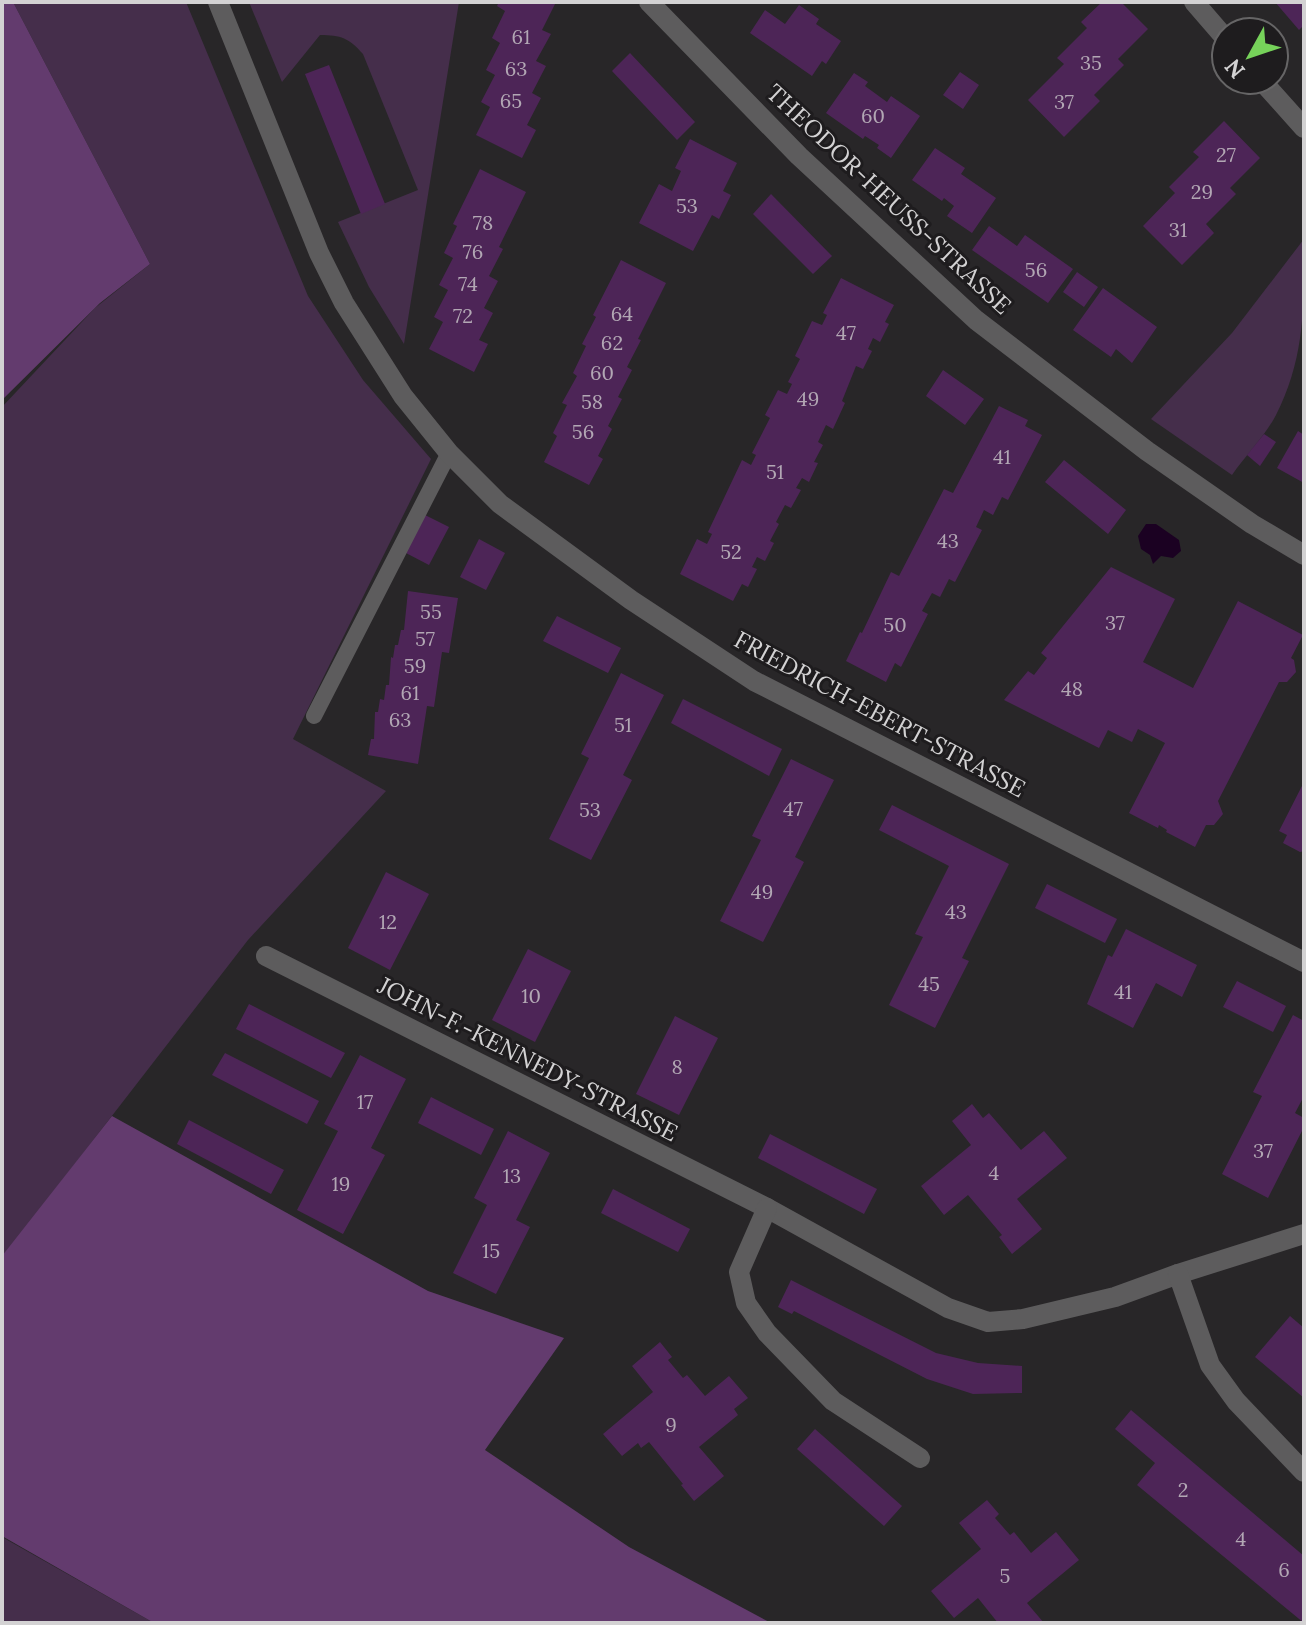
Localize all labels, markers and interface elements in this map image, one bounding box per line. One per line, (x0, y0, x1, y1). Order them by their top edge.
north arrow (1210, 16, 1290, 96)
house number: 61 (512, 24, 530, 49)
house number: 35 (1080, 50, 1102, 75)
text: N (1218, 53, 1251, 84)
house number: 63 (505, 56, 527, 81)
street label: THEODOR-HEUSS-STRASSE (760, 77, 1018, 321)
house number: 65 (500, 88, 522, 113)
house number: 37 (1054, 89, 1074, 114)
house number: 60 (861, 103, 885, 128)
house number: 27 (1216, 142, 1236, 167)
house number: 29 (1191, 179, 1213, 204)
house number: 53 (676, 193, 698, 218)
house number: 78 (473, 210, 493, 235)
house number: 31 (1169, 217, 1187, 242)
house number: 76 (463, 239, 483, 264)
house number: 56 (1025, 257, 1047, 282)
house number: 74 (458, 271, 478, 296)
house number: 64 (611, 301, 633, 326)
house number: 72 (453, 303, 473, 328)
house number: 47 (836, 320, 856, 345)
house number: 62 (601, 330, 623, 355)
house number: 60 (590, 360, 614, 385)
house number: 49 (797, 386, 819, 411)
house number: 58 (581, 389, 603, 414)
house number: 56 (572, 419, 594, 444)
house number: 41 (993, 444, 1011, 469)
house number: 51 (766, 459, 784, 484)
house number: 43 (937, 528, 959, 553)
house number: 52 (720, 539, 742, 564)
house number: 55 (420, 599, 442, 624)
house number: 37 (1105, 610, 1125, 635)
house number: 50 (883, 612, 907, 637)
street label: FRIEDRICH-EBERT-STRASSE (729, 624, 1031, 804)
house number: 57 (415, 626, 435, 651)
house number: 59 (404, 653, 426, 678)
house number: 48 (1061, 676, 1083, 701)
house number: 61 (401, 680, 419, 705)
house number: 63 (389, 707, 411, 732)
house number: 51 (614, 712, 632, 737)
house number: 47 (783, 796, 803, 821)
house number: 53 (579, 797, 601, 822)
house number: 49 (751, 879, 773, 904)
house number: 43 (945, 899, 967, 924)
house number: 12 (379, 909, 397, 934)
street label: JOHN-F.-KENNEDY-STRASSE (372, 969, 683, 1148)
house number: 45 (918, 971, 940, 996)
house number: 41 (1114, 979, 1132, 1004)
house number: 10 (521, 983, 541, 1008)
house number: 8 (671, 1054, 683, 1079)
house number: 17 (357, 1089, 373, 1114)
house number: 37 (1253, 1138, 1273, 1163)
house number: 4 (989, 1160, 1000, 1185)
house number: 13 (503, 1163, 521, 1188)
house number: 19 (332, 1171, 350, 1196)
house number: 15 (482, 1238, 500, 1263)
house number: 9 (665, 1412, 677, 1437)
house number: 2 (1178, 1477, 1188, 1502)
house number: 4 (1236, 1526, 1247, 1551)
house number: 6 (1278, 1557, 1290, 1582)
house number: 5 (1000, 1563, 1010, 1588)

